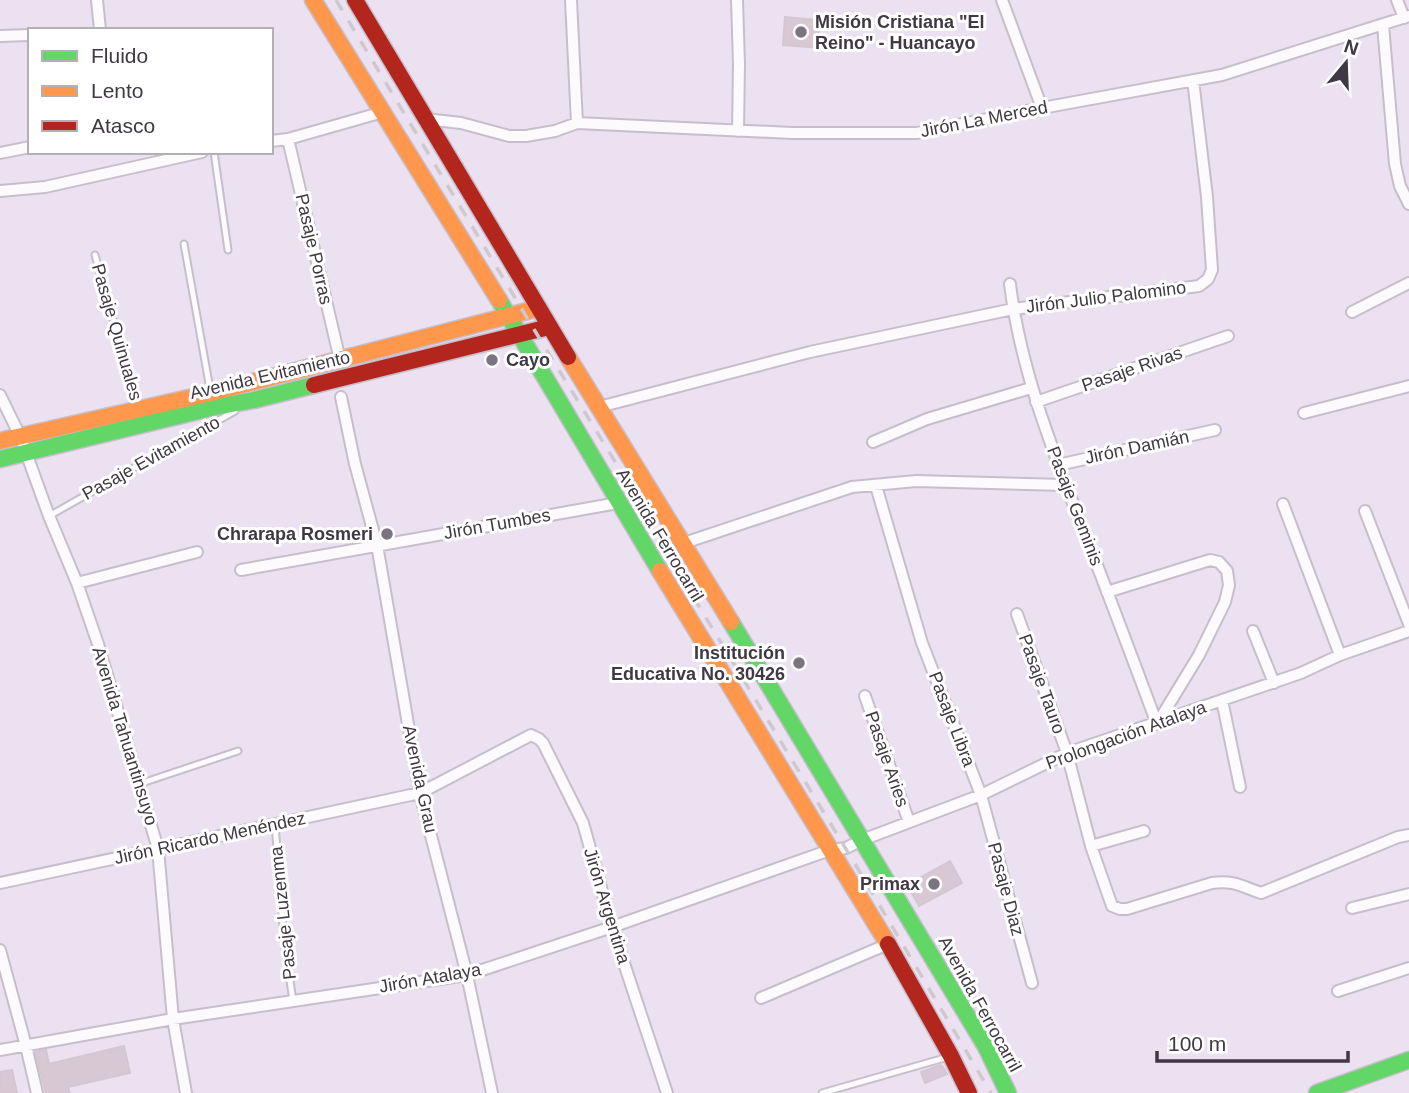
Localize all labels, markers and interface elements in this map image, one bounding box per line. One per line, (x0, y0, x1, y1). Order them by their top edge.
place label: Misión Cristiana "El Reino" - Huancayo (815, 12, 985, 53)
marker: Misión Cristiana "El Reino" - Huancayo (793, 24, 809, 40)
legend (28, 28, 273, 154)
north arrow (1311, 28, 1381, 98)
text: N (1341, 35, 1361, 60)
text: Fluido (91, 44, 148, 67)
text: Lento (91, 79, 144, 102)
street label: Jirón La Merced (919, 97, 1049, 141)
text: Atasco (91, 114, 155, 137)
street label: Pasaje Porras (292, 192, 336, 306)
street label: Pasaje Quinuales (88, 261, 146, 403)
street label: Jirón Julio Palomino (1025, 277, 1187, 317)
street label: Pasaje Rivas (1079, 342, 1185, 396)
street label: Avenida Evitamiento (188, 347, 352, 403)
place label: Cayo (506, 350, 550, 370)
marker: Cayo (484, 352, 500, 368)
street label: Pasaje Evitamiento (79, 412, 223, 504)
street label: Jirón Damián (1083, 426, 1191, 468)
street label: Pasaje Geminis (1043, 444, 1107, 568)
street label: Avenida Ferrocarril (612, 465, 708, 605)
street label: Jirón Tumbes (442, 505, 552, 543)
place label: Chrarapa Rosmeri (217, 524, 373, 544)
marker: Chrarapa Rosmeri (379, 526, 395, 542)
street label: Pasaje Tauro (1015, 631, 1069, 737)
place label: Institución Educativa No. 30426 (611, 643, 785, 684)
street label: Avenida Tahuantinsuyo (88, 644, 162, 828)
marker: Institución Educativa No. 30426 (791, 655, 807, 671)
street label: Pasaje Libra (925, 669, 980, 770)
street label: Prolongación Atalaya (1043, 696, 1210, 773)
street label: Pasaje Aries (861, 708, 913, 810)
street label: Avenida Grau (399, 723, 441, 835)
street label: Jirón Ricardo Menéndez (112, 808, 308, 868)
street label: Pasaje Diaz (984, 840, 1028, 938)
street label: Pasaje Luzenma (266, 844, 300, 981)
street label: Jirón Argentina (580, 846, 634, 967)
place label: Primax (860, 874, 920, 894)
marker: Primax (926, 876, 942, 892)
street label: Avenida Ferrocarril (934, 933, 1026, 1075)
street label: Jirón Atalaya (378, 959, 483, 997)
scale bar (1157, 1020, 1348, 1064)
text: 100 m (1168, 1032, 1226, 1055)

